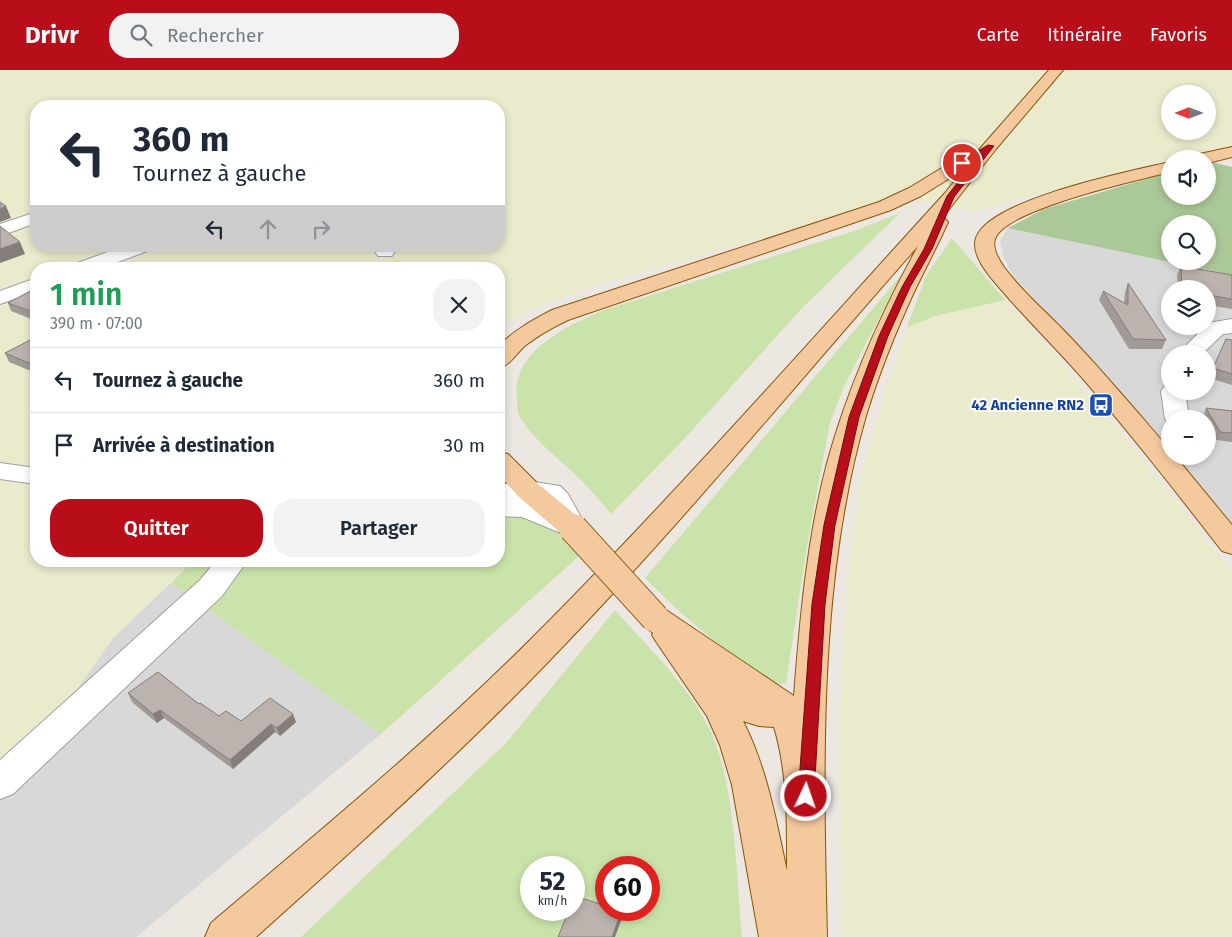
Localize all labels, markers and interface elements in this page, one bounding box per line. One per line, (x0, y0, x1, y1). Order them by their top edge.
search box (109, 13, 459, 58)
text: Drivr (25, 21, 79, 49)
icon: search (127, 21, 155, 49)
text: Rechercher (167, 24, 264, 47)
text: Carte (977, 24, 1019, 46)
text: Itinéraire (1047, 24, 1122, 46)
text: Favoris (1150, 24, 1207, 46)
north arrow (1161, 85, 1216, 140)
map controls (1161, 85, 1216, 465)
text: 360 m (133, 118, 229, 160)
icon: left (50, 120, 115, 185)
pin (941, 142, 983, 184)
icon: arrive (948, 149, 976, 177)
button: sound (1161, 150, 1216, 205)
text: Tournez à gauche (133, 160, 306, 187)
icon: left (201, 215, 229, 243)
icon: ahead (254, 215, 282, 243)
icon: right (307, 215, 335, 243)
button: search (1161, 215, 1216, 270)
text: 1 min (50, 277, 122, 313)
button: close (433, 279, 485, 331)
button: layers (1161, 280, 1216, 335)
text: 390 m · 07:00 (50, 314, 143, 333)
button: + (1161, 345, 1216, 400)
icon: left (50, 366, 78, 394)
text: Tournez à gauche (93, 369, 243, 392)
text: 360 m (433, 369, 485, 392)
bus stop icon: 42 Ancienne RN2 (1088, 392, 1114, 418)
place label: 42 Ancienne RN2 (971, 396, 1084, 414)
button: − (1161, 410, 1216, 465)
icon: arrive (50, 431, 78, 459)
text: Arrivée à destination (93, 434, 275, 457)
text: 30 m (444, 434, 485, 457)
button: Quitter (50, 499, 263, 557)
button: Partager (273, 499, 485, 557)
position arrow (779, 769, 831, 821)
speed limit sign: 60 (595, 856, 660, 921)
text: 52 (540, 867, 565, 897)
text: km/h (538, 894, 567, 908)

